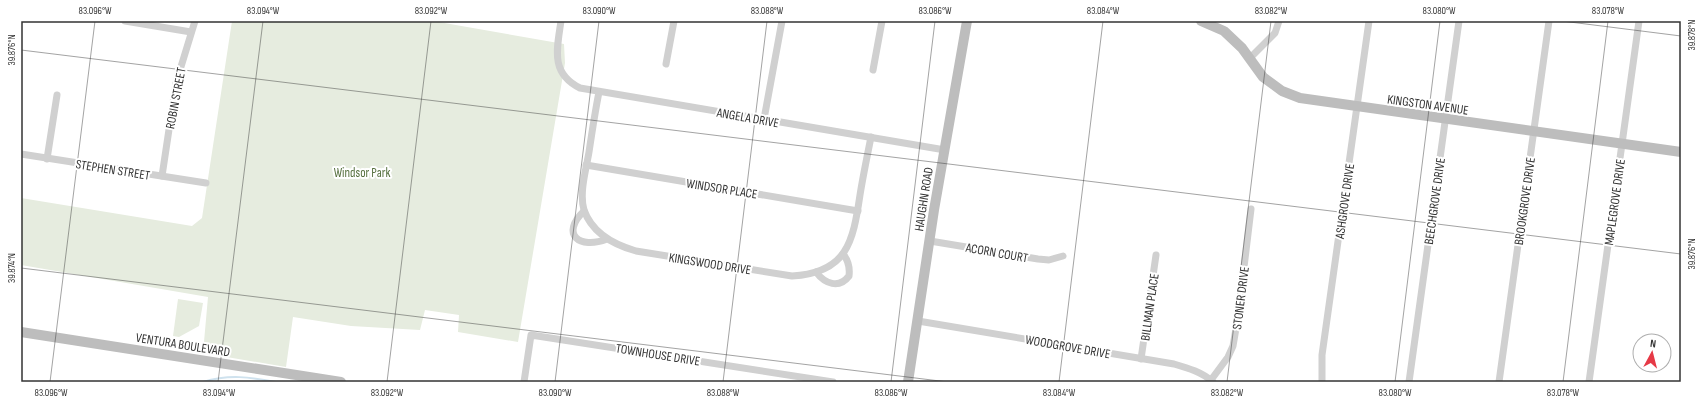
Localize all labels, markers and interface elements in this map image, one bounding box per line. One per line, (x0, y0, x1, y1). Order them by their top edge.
text: 83.096°W (79, 5, 112, 17)
text: 83.094°W (247, 5, 280, 17)
text: 83.092°W (415, 5, 448, 17)
text: 83.090°W (583, 5, 616, 17)
text: 83.088°W (751, 5, 784, 17)
text: 83.086°W (919, 5, 952, 17)
text: 83.084°W (1087, 5, 1120, 17)
text: 83.082°W (1255, 5, 1288, 17)
text: 83.080°W (1423, 5, 1456, 17)
text: 83.078°W (1592, 5, 1625, 17)
text: 39.878°N (1686, 20, 1698, 50)
text: 39.876°N (6, 34, 18, 66)
street label: ROBIN STREET (162, 66, 190, 130)
street label: KINGSTON AVENUE (1386, 91, 1470, 119)
street label: ANGELA DRIVE (714, 104, 780, 131)
street label: STEPHEN STREET (75, 156, 151, 184)
street label: BROOKGROVE DRIVE (1511, 156, 1539, 246)
street label: BEECHGROVE DRIVE (1421, 157, 1449, 246)
street label: MAPLEGROVE DRIVE (1601, 158, 1629, 246)
street label: ASHGROVE DRIVE (1332, 162, 1358, 241)
park label: Windsor Park (334, 165, 390, 181)
street label: HAUGHN ROAD (911, 166, 937, 232)
street label: WINDSOR PLACE (685, 175, 758, 202)
text: 39.876°N (1686, 238, 1698, 270)
street label: ACORN COURT (963, 239, 1029, 266)
street label: KINGSWOOD DRIVE (668, 250, 752, 278)
text: 39.874°N (6, 253, 18, 283)
street label: STONER DRIVE (1229, 266, 1253, 330)
street label: BILLMAN PLACE (1137, 273, 1163, 342)
street label: VENTURA BOULEVARD (135, 330, 231, 360)
street label: WOODGROVE DRIVE (1024, 332, 1111, 362)
north arrow (1632, 333, 1672, 373)
text: N (1649, 337, 1657, 350)
street label: TOWNHOUSE DRIVE (615, 340, 701, 370)
text: 83.096°W (35, 387, 68, 399)
text: 83.094°W (203, 387, 236, 399)
text: 83.092°W (371, 387, 404, 399)
text: 83.090°W (539, 387, 572, 399)
text: 83.088°W (707, 387, 740, 399)
text: 83.086°W (875, 387, 908, 399)
text: 83.084°W (1043, 387, 1076, 399)
text: 83.082°W (1211, 387, 1244, 399)
text: 83.080°W (1379, 387, 1412, 399)
text: 83.078°W (1547, 387, 1580, 399)

